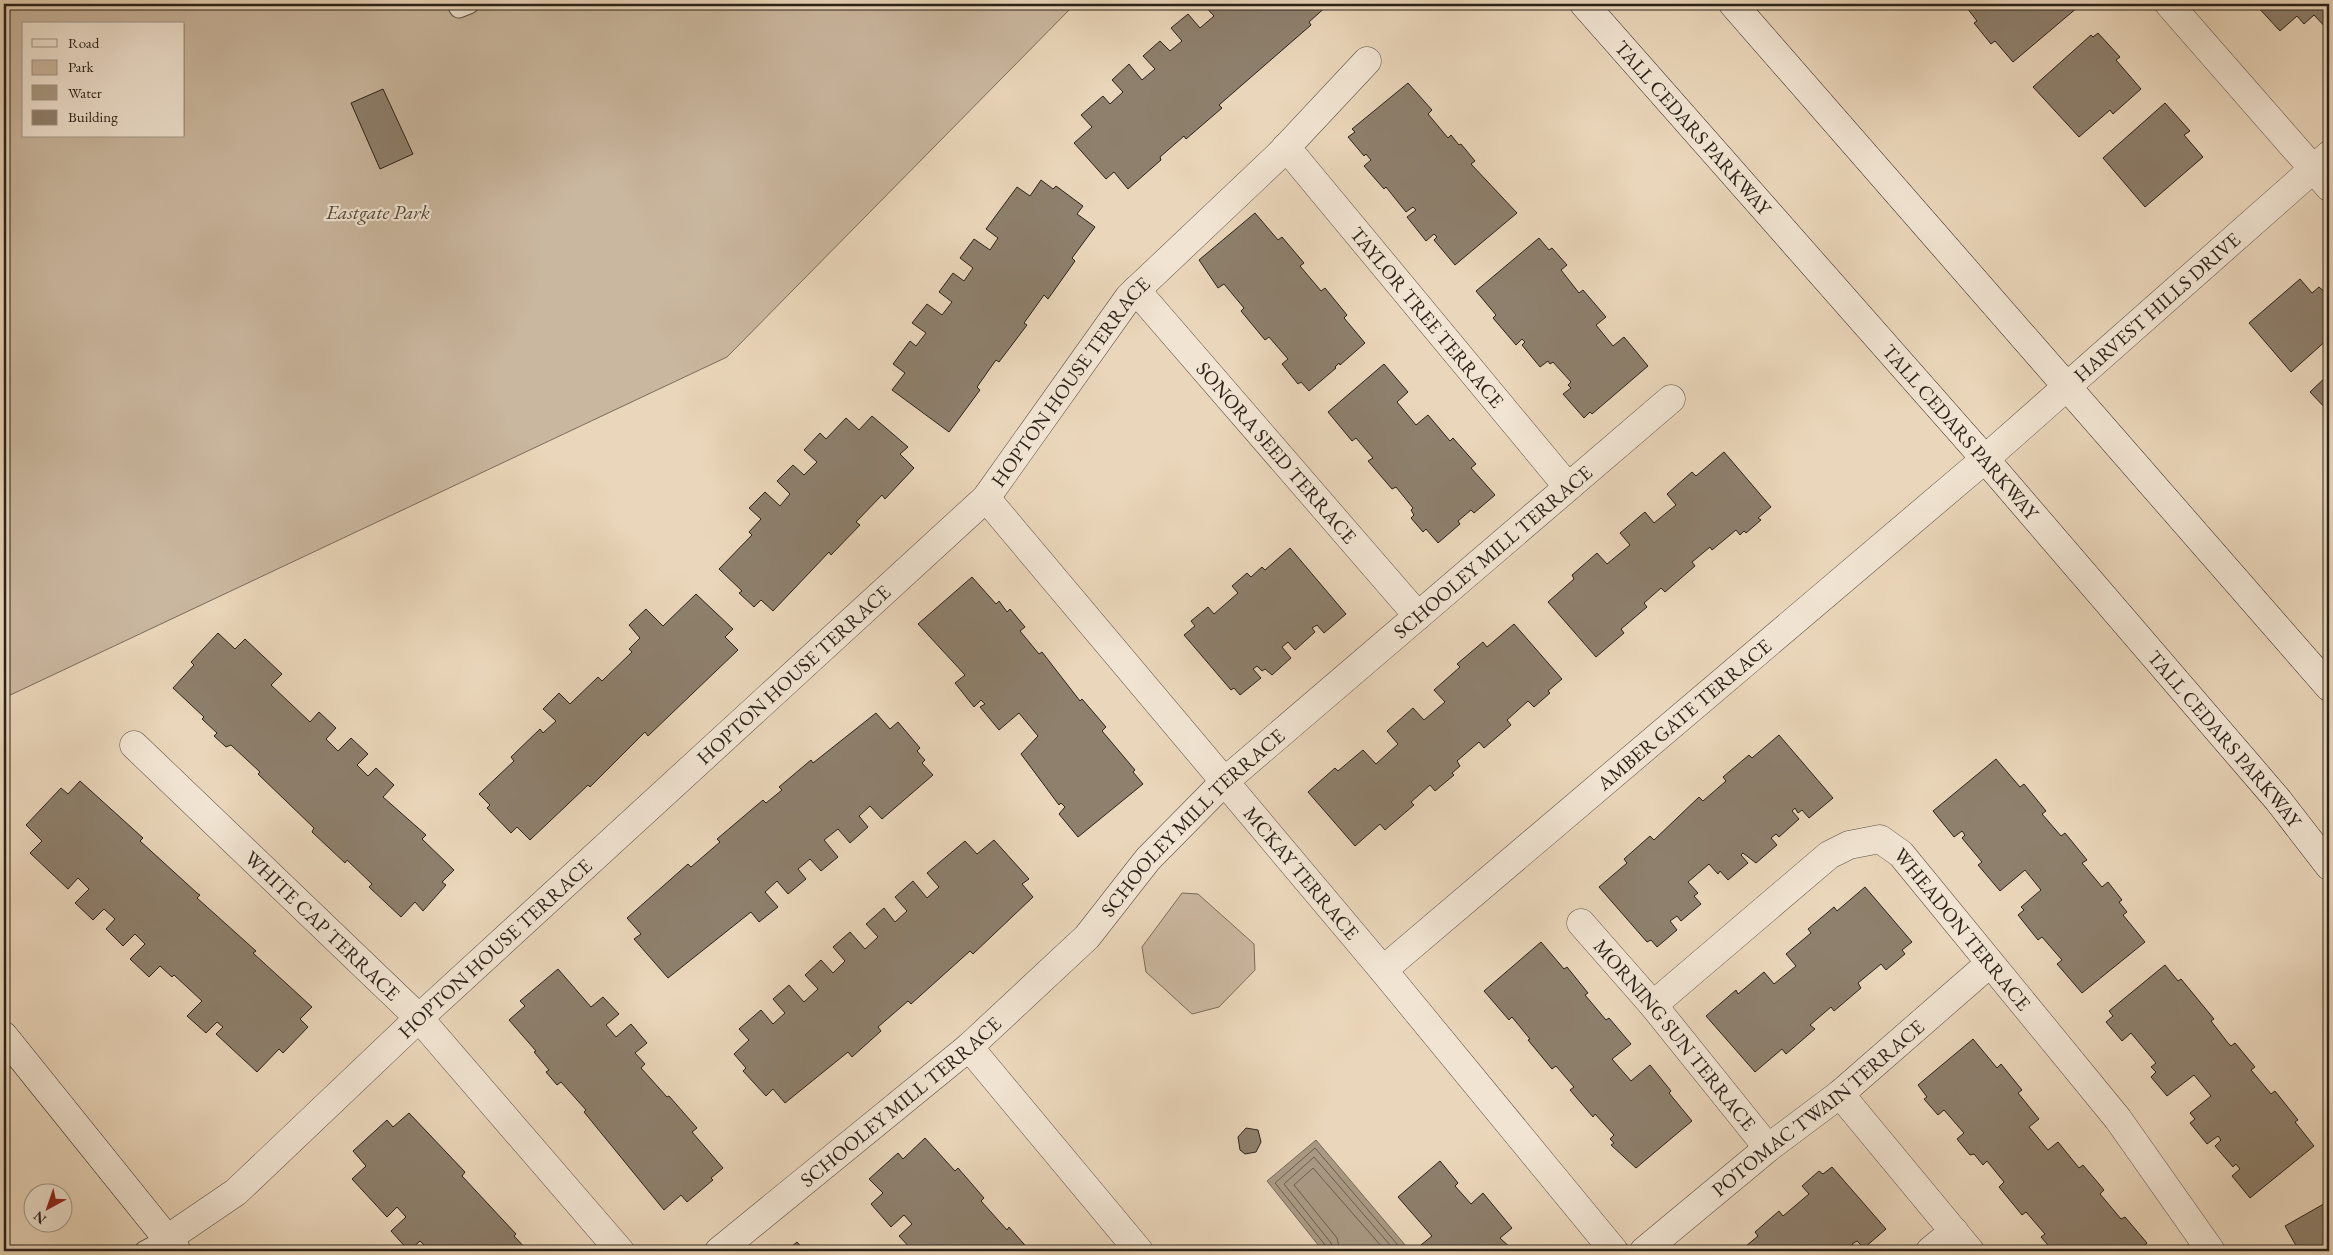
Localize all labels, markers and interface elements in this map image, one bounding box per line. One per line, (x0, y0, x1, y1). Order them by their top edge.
legend (22, 22, 185, 138)
text: Road (68, 33, 100, 52)
street label: TALL CEDARS PARKWAY (1609, 35, 1778, 222)
text: Park (68, 57, 95, 76)
text: Water (68, 83, 102, 102)
text: Building (68, 107, 118, 126)
park label: Eastgate Park (325, 199, 430, 225)
street label: TAYLOR TREE TERRACE (1344, 221, 1510, 413)
street label: HARVEST HILLS DRIVE (2068, 226, 2246, 388)
street label: HOPTON HOUSE TERRACE (985, 271, 1155, 492)
street label: TALL CEDARS PARKWAY (1877, 339, 2045, 526)
street label: SONORA SEED TERRACE (1191, 356, 1362, 549)
street label: SCHOOLEY MILL TERRACE (1388, 459, 1597, 644)
street label: HOPTON HOUSE TERRACE (691, 579, 896, 770)
street label: AMBER GATE TERRACE (1591, 633, 1777, 796)
street label: TALL CEDARS PARKWAY (2142, 645, 2308, 834)
street label: SCHOOLEY MILL TERRACE (1095, 723, 1290, 922)
street label: MCKAY TERRACE (1238, 801, 1365, 945)
street label: WHEADON TERRACE (1888, 842, 2037, 1016)
street label: WHITE CAP TERRACE (239, 845, 406, 1006)
street label: HOPTON HOUSE TERRACE (393, 853, 597, 1044)
street label: MORNING SUN TERRACE (1588, 933, 1762, 1136)
street label: SCHOOLEY MILL TERRACE (795, 1011, 1007, 1193)
street label: POTOMAC TWAIN TERRACE (1706, 1014, 1929, 1202)
north arrow (22, 1182, 72, 1232)
text: N (29, 1207, 50, 1228)

